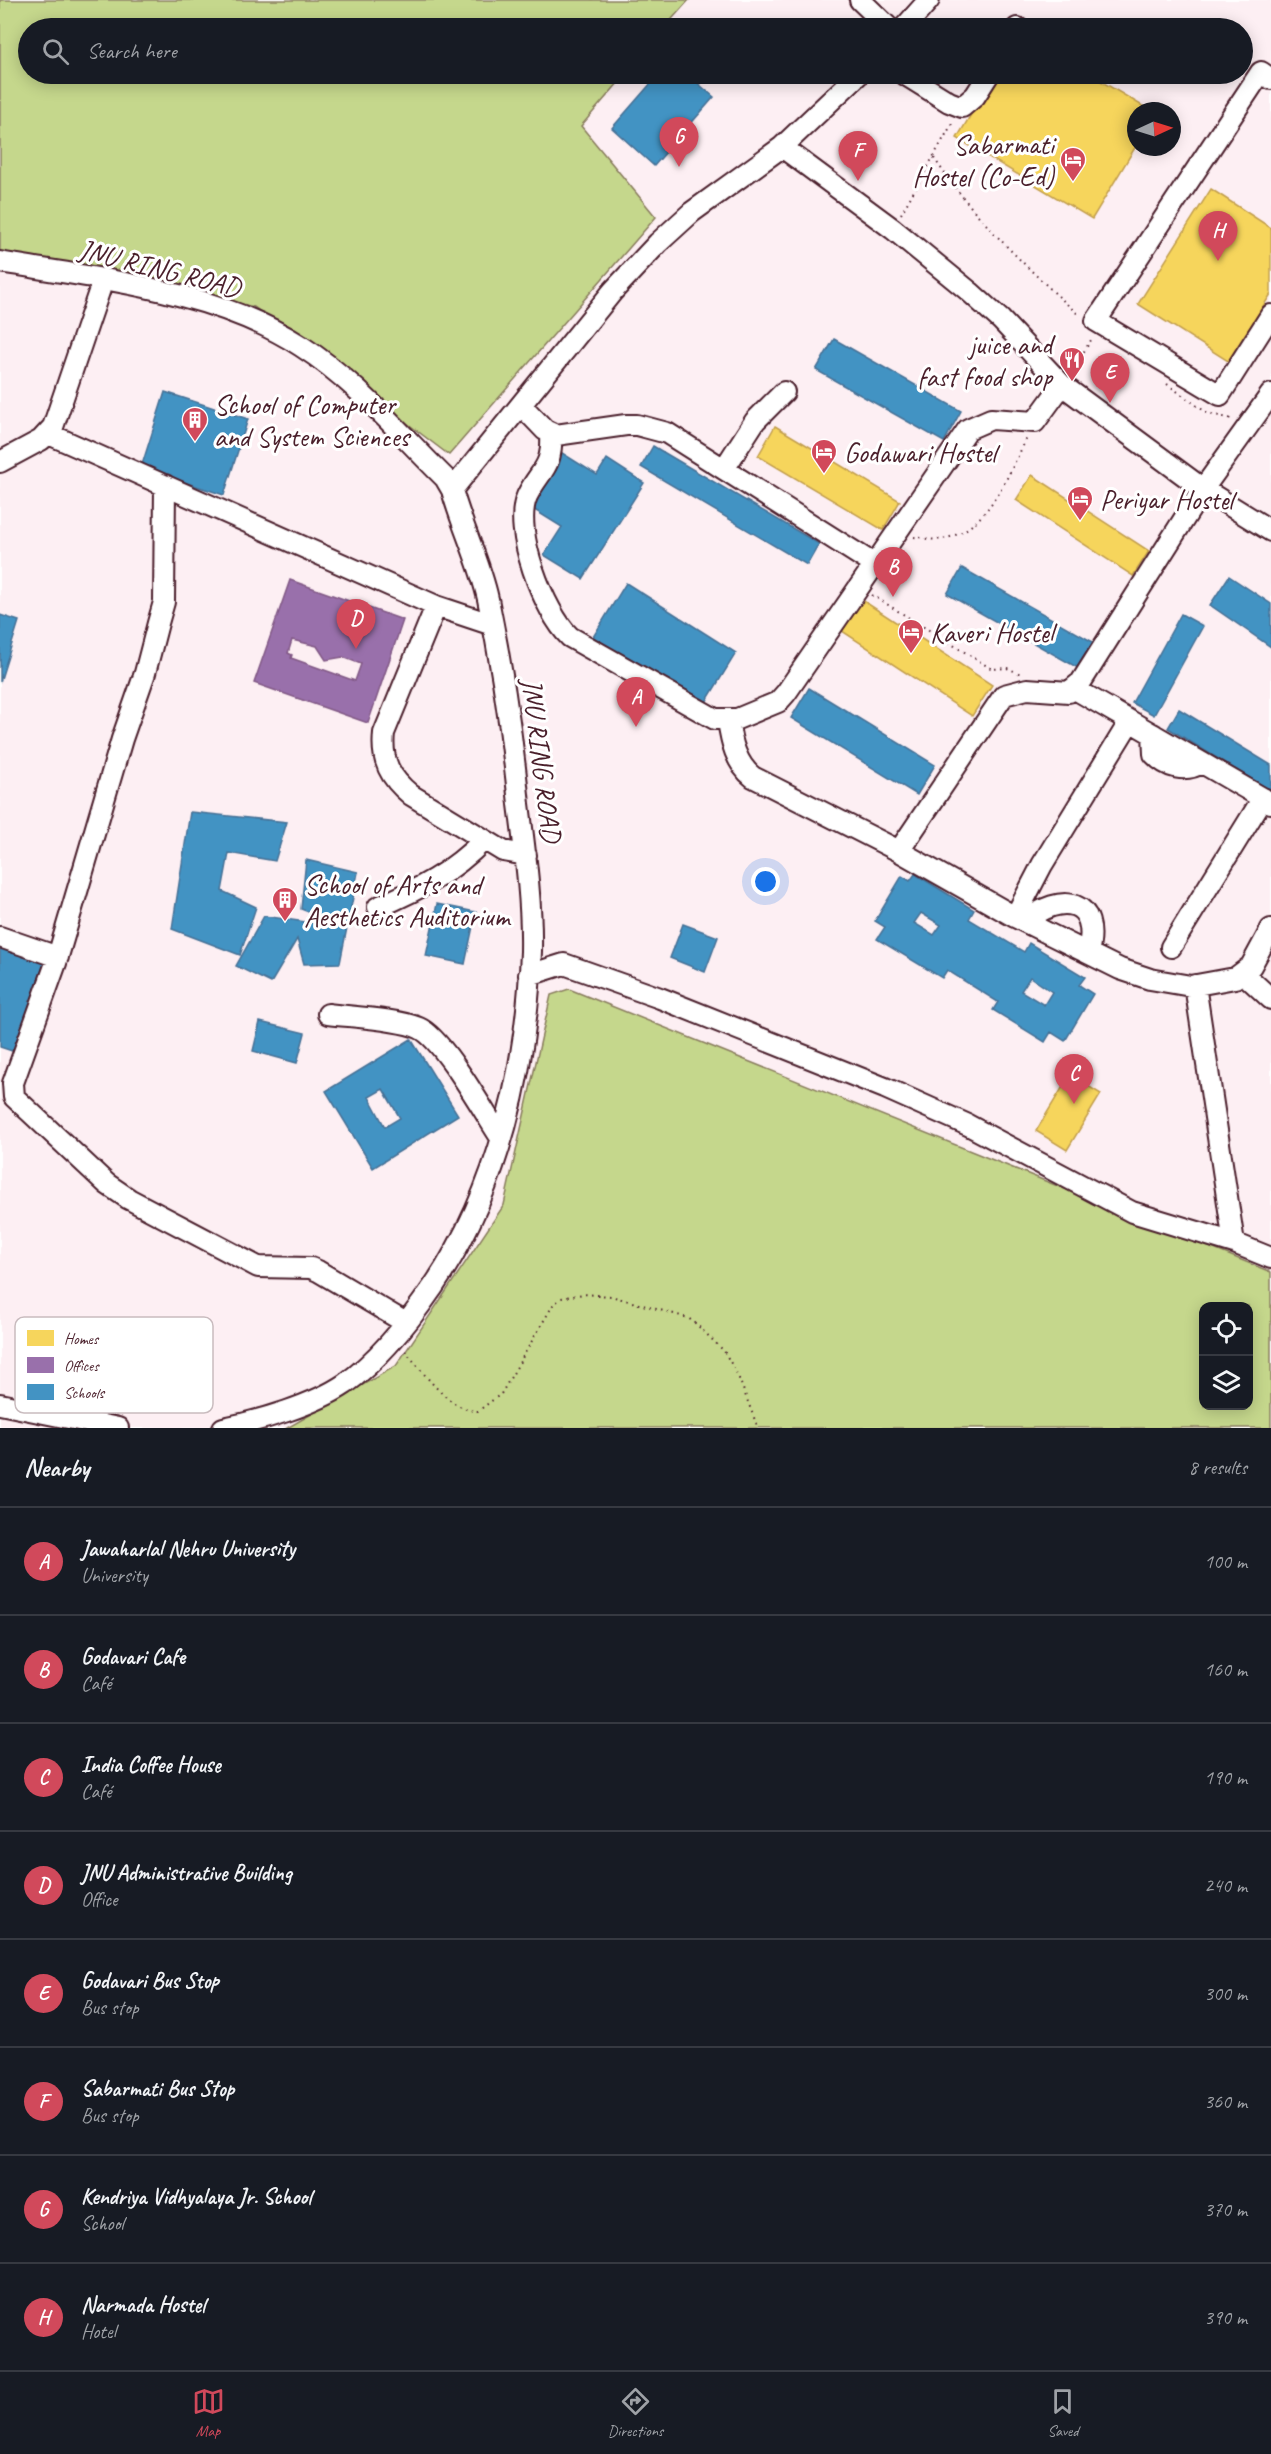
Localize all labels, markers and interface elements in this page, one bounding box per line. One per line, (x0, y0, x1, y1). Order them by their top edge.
search box (18, 18, 1253, 84)
icon: search (39, 35, 72, 68)
text: Search here (87, 37, 177, 65)
north arrow (1127, 102, 1181, 156)
pin: G (660, 118, 698, 167)
place label: Sabarmati Hostel (Co-Ed) (912, 127, 1058, 194)
pin: F (838, 132, 878, 181)
hotel icon: Sabarmati Hostel (Co-Ed) (1058, 145, 1088, 183)
pin: H (1198, 212, 1238, 261)
street label: JNU RING ROAD (74, 231, 247, 306)
place label: juice and fast food shop (918, 327, 1056, 394)
restaurant icon: juice and fast food shop (1057, 345, 1087, 383)
pin: E (1090, 354, 1130, 403)
place label: School of Computer and System Sciences (214, 387, 412, 454)
building icon: School of Computer and System Sciences (180, 405, 210, 443)
place label: Godawari Hostel (844, 435, 1001, 470)
hotel icon: Godawari Hostel (809, 437, 839, 475)
place label: Periyar Hostel (1100, 482, 1238, 517)
hotel icon: Periyar Hostel (1065, 484, 1095, 522)
pin: B (874, 548, 912, 597)
pin: D (336, 600, 376, 649)
place label: Kaveri Hostel (930, 615, 1059, 650)
hotel icon: Kaveri Hostel (896, 617, 926, 655)
street label: JNU RING ROAD (514, 674, 570, 847)
pin: A (616, 678, 656, 727)
place label: School of Arts and Aesthetics Auditorium (304, 867, 512, 934)
your location (751, 867, 780, 896)
building icon: School of Arts and Aesthetics Auditorium (270, 885, 300, 923)
pin: C (1054, 1054, 1094, 1104)
map controls (1199, 1302, 1253, 1410)
button: locate (1199, 1302, 1253, 1356)
legend (15, 1317, 213, 1413)
text: Homes (64, 1329, 100, 1349)
text: Offices (64, 1356, 100, 1376)
button: layers (1199, 1356, 1253, 1410)
text: Schools (64, 1383, 105, 1403)
text: Nearby (24, 1451, 89, 1484)
text: 8 results (1188, 1455, 1247, 1480)
text: Jawaharlal Nehru University (81, 1535, 295, 1563)
text: A (38, 1549, 49, 1574)
text: 100 m (1204, 1549, 1247, 1574)
text: University (81, 1563, 148, 1588)
text: Godavari Cafe (81, 1643, 185, 1671)
text: B (38, 1657, 49, 1682)
text: 160 m (1204, 1657, 1247, 1682)
text: Café (81, 1671, 112, 1696)
text: India Coffee House (81, 1751, 221, 1779)
text: C (39, 1765, 48, 1790)
text: 190 m (1204, 1765, 1247, 1790)
text: Café (81, 1779, 112, 1804)
text: JNU Administrative Building (81, 1859, 292, 1887)
text: D (38, 1873, 49, 1898)
text: 240 m (1204, 1873, 1247, 1898)
text: Office (81, 1887, 118, 1912)
text: Godavari Bus Stop (81, 1967, 219, 1995)
text: E (38, 1981, 49, 2006)
text: 300 m (1204, 1981, 1247, 2006)
text: Bus stop (81, 1995, 139, 2020)
text: Sabarmati Bus Stop (81, 2075, 234, 2103)
text: F (39, 2089, 48, 2114)
text: 360 m (1204, 2089, 1247, 2114)
text: Bus stop (81, 2103, 139, 2128)
text: Kendriya Vidhyalaya Jr. School (81, 2183, 311, 2211)
text: G (39, 2197, 48, 2222)
text: 370 m (1204, 2197, 1247, 2222)
text: School (81, 2211, 124, 2236)
text: Narmada Hostel (81, 2291, 205, 2319)
text: H (38, 2305, 49, 2330)
text: 390 m (1204, 2305, 1247, 2330)
text: Hotel (81, 2319, 116, 2344)
tab: Map (192, 2385, 225, 2441)
tab: Directions (608, 2385, 663, 2441)
tab: Saved (1046, 2385, 1079, 2441)

